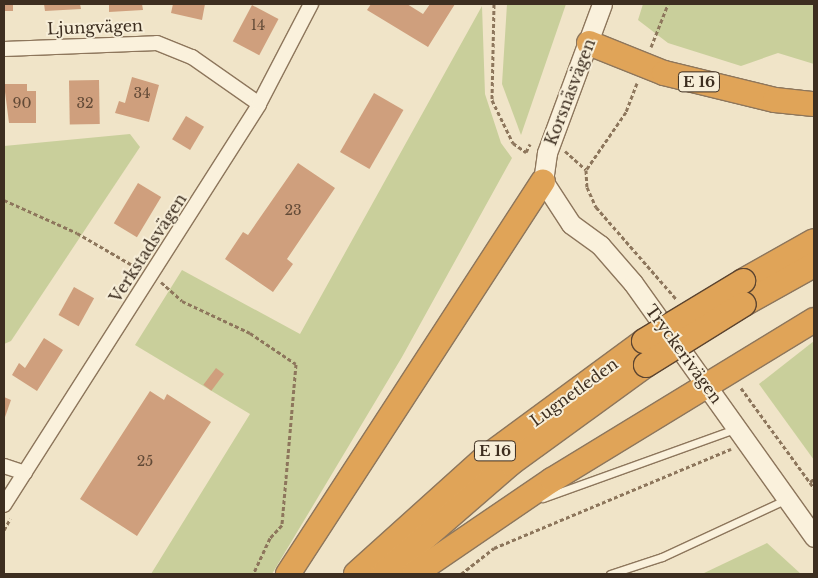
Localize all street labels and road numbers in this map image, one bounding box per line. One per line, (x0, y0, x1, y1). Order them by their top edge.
street label: Ljungvägen (47, 16, 143, 38)
street label: Korsnäsvägen (541, 36, 599, 148)
road number: E 16 (678, 70, 720, 94)
street label: Verkstadsvägen (106, 190, 190, 306)
street label: Tryckerivägen (642, 301, 726, 407)
street label: Lugnetleden (526, 354, 622, 430)
road number: E 16 (474, 438, 516, 464)

